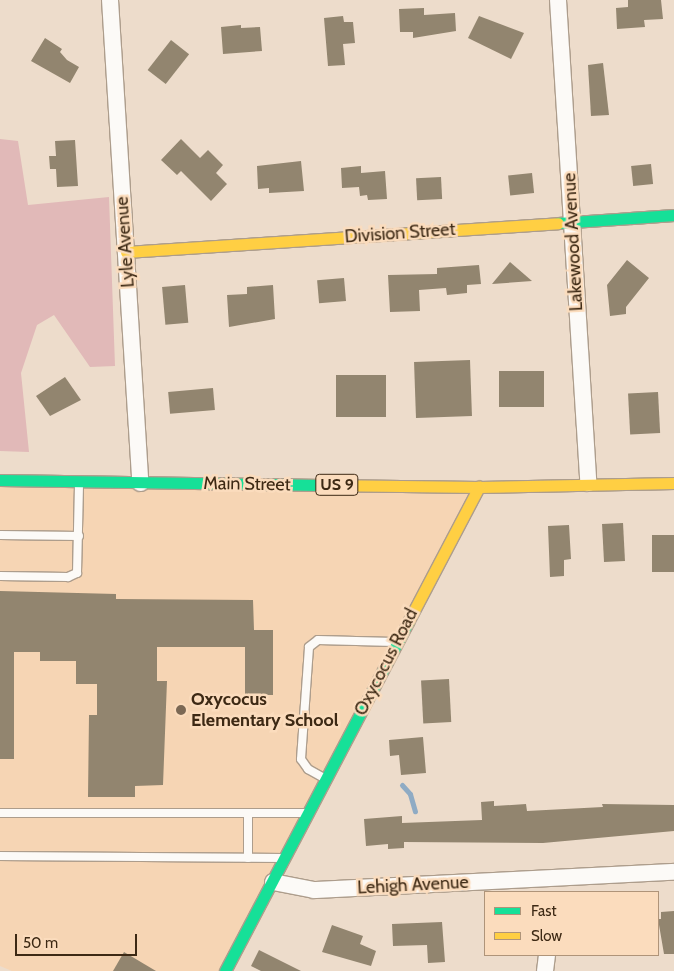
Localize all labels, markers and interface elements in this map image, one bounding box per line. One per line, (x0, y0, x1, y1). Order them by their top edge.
street label: Lakewood Avenue (559, 172, 587, 312)
street label: Lyle Avenue (111, 196, 139, 288)
street label: Division Street (344, 218, 456, 248)
street label: Main Street (203, 472, 291, 496)
road number: US 9 (314, 472, 360, 498)
street label: Oxycocus Road (350, 605, 422, 719)
place label: Oxycocus Elementary School (191, 689, 338, 732)
marker: Oxycocus Elementary School (175, 704, 187, 716)
street label: Lehigh Avenue (357, 871, 469, 899)
legend (484, 891, 659, 956)
text: Fast (531, 902, 556, 920)
scale bar (18, 924, 140, 956)
text: Slow (531, 927, 562, 945)
text: 50 m (23, 934, 58, 952)

